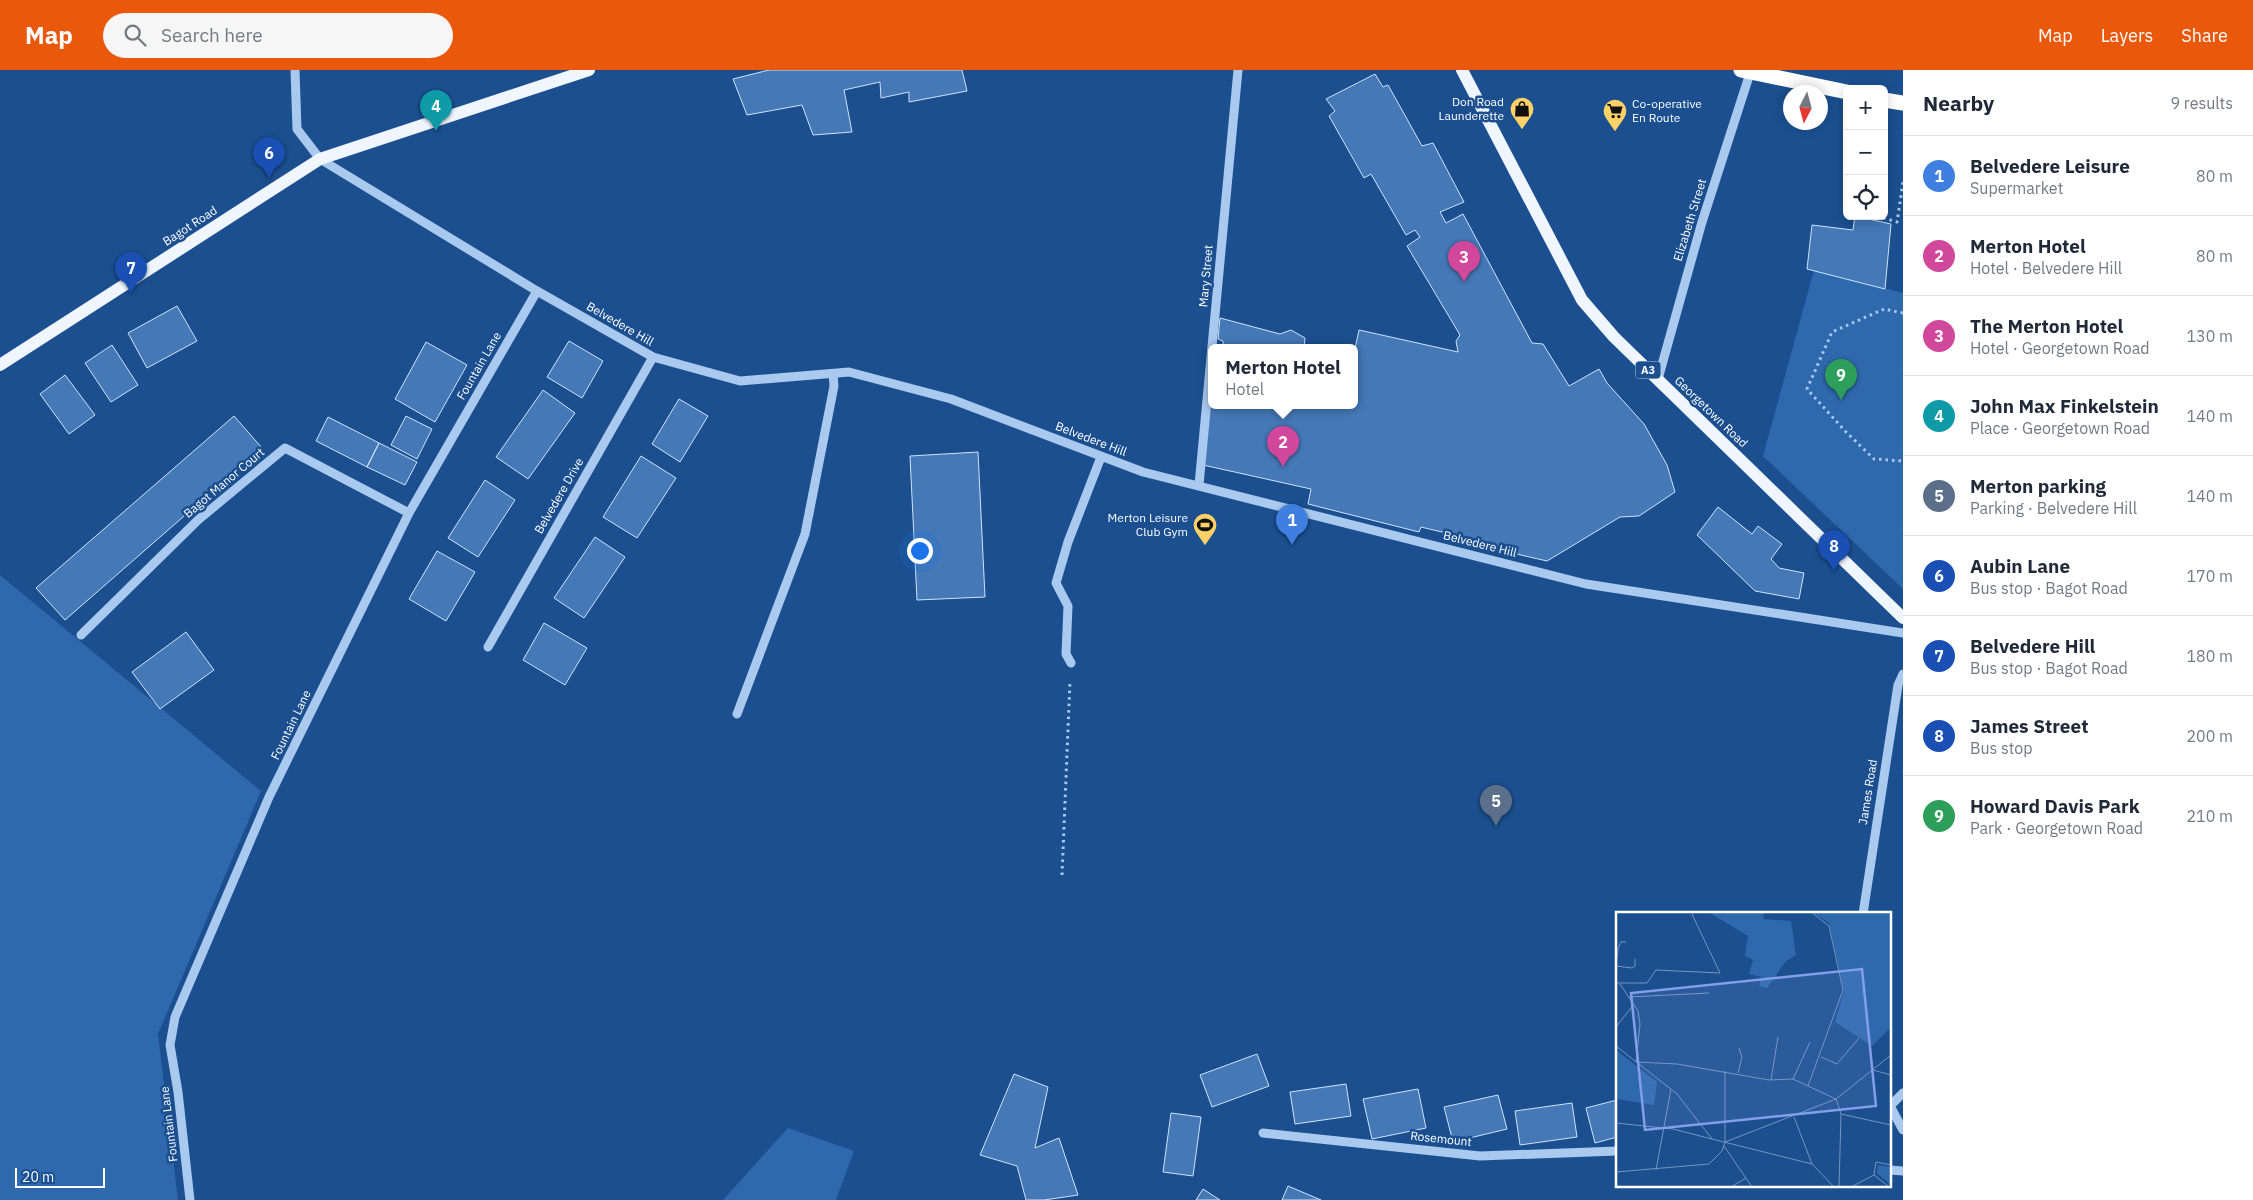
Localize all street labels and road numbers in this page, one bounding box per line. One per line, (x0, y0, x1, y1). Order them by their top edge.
street label: Elizabeth Street (1670, 177, 1709, 263)
street label: Bagot Road (160, 202, 220, 249)
street label: Mary Street (1195, 244, 1216, 308)
street label: Belvedere Hill (584, 298, 657, 349)
street label: Fountain Lane (453, 329, 504, 402)
road number: A3 (1636, 362, 1660, 378)
street label: Georgetown Road (1672, 373, 1751, 450)
street label: Belvedere Hill (1053, 418, 1129, 459)
street label: Bagot Manor Court (180, 444, 267, 521)
street label: Belvedere Drive (531, 455, 587, 536)
street label: Belvedere Hill (1442, 527, 1518, 560)
street label: Fountain Lane (267, 687, 314, 762)
street label: James Road (1855, 758, 1880, 826)
street label: Fountain Lane (156, 1085, 181, 1163)
street label: Rosemount (1410, 1128, 1473, 1149)

